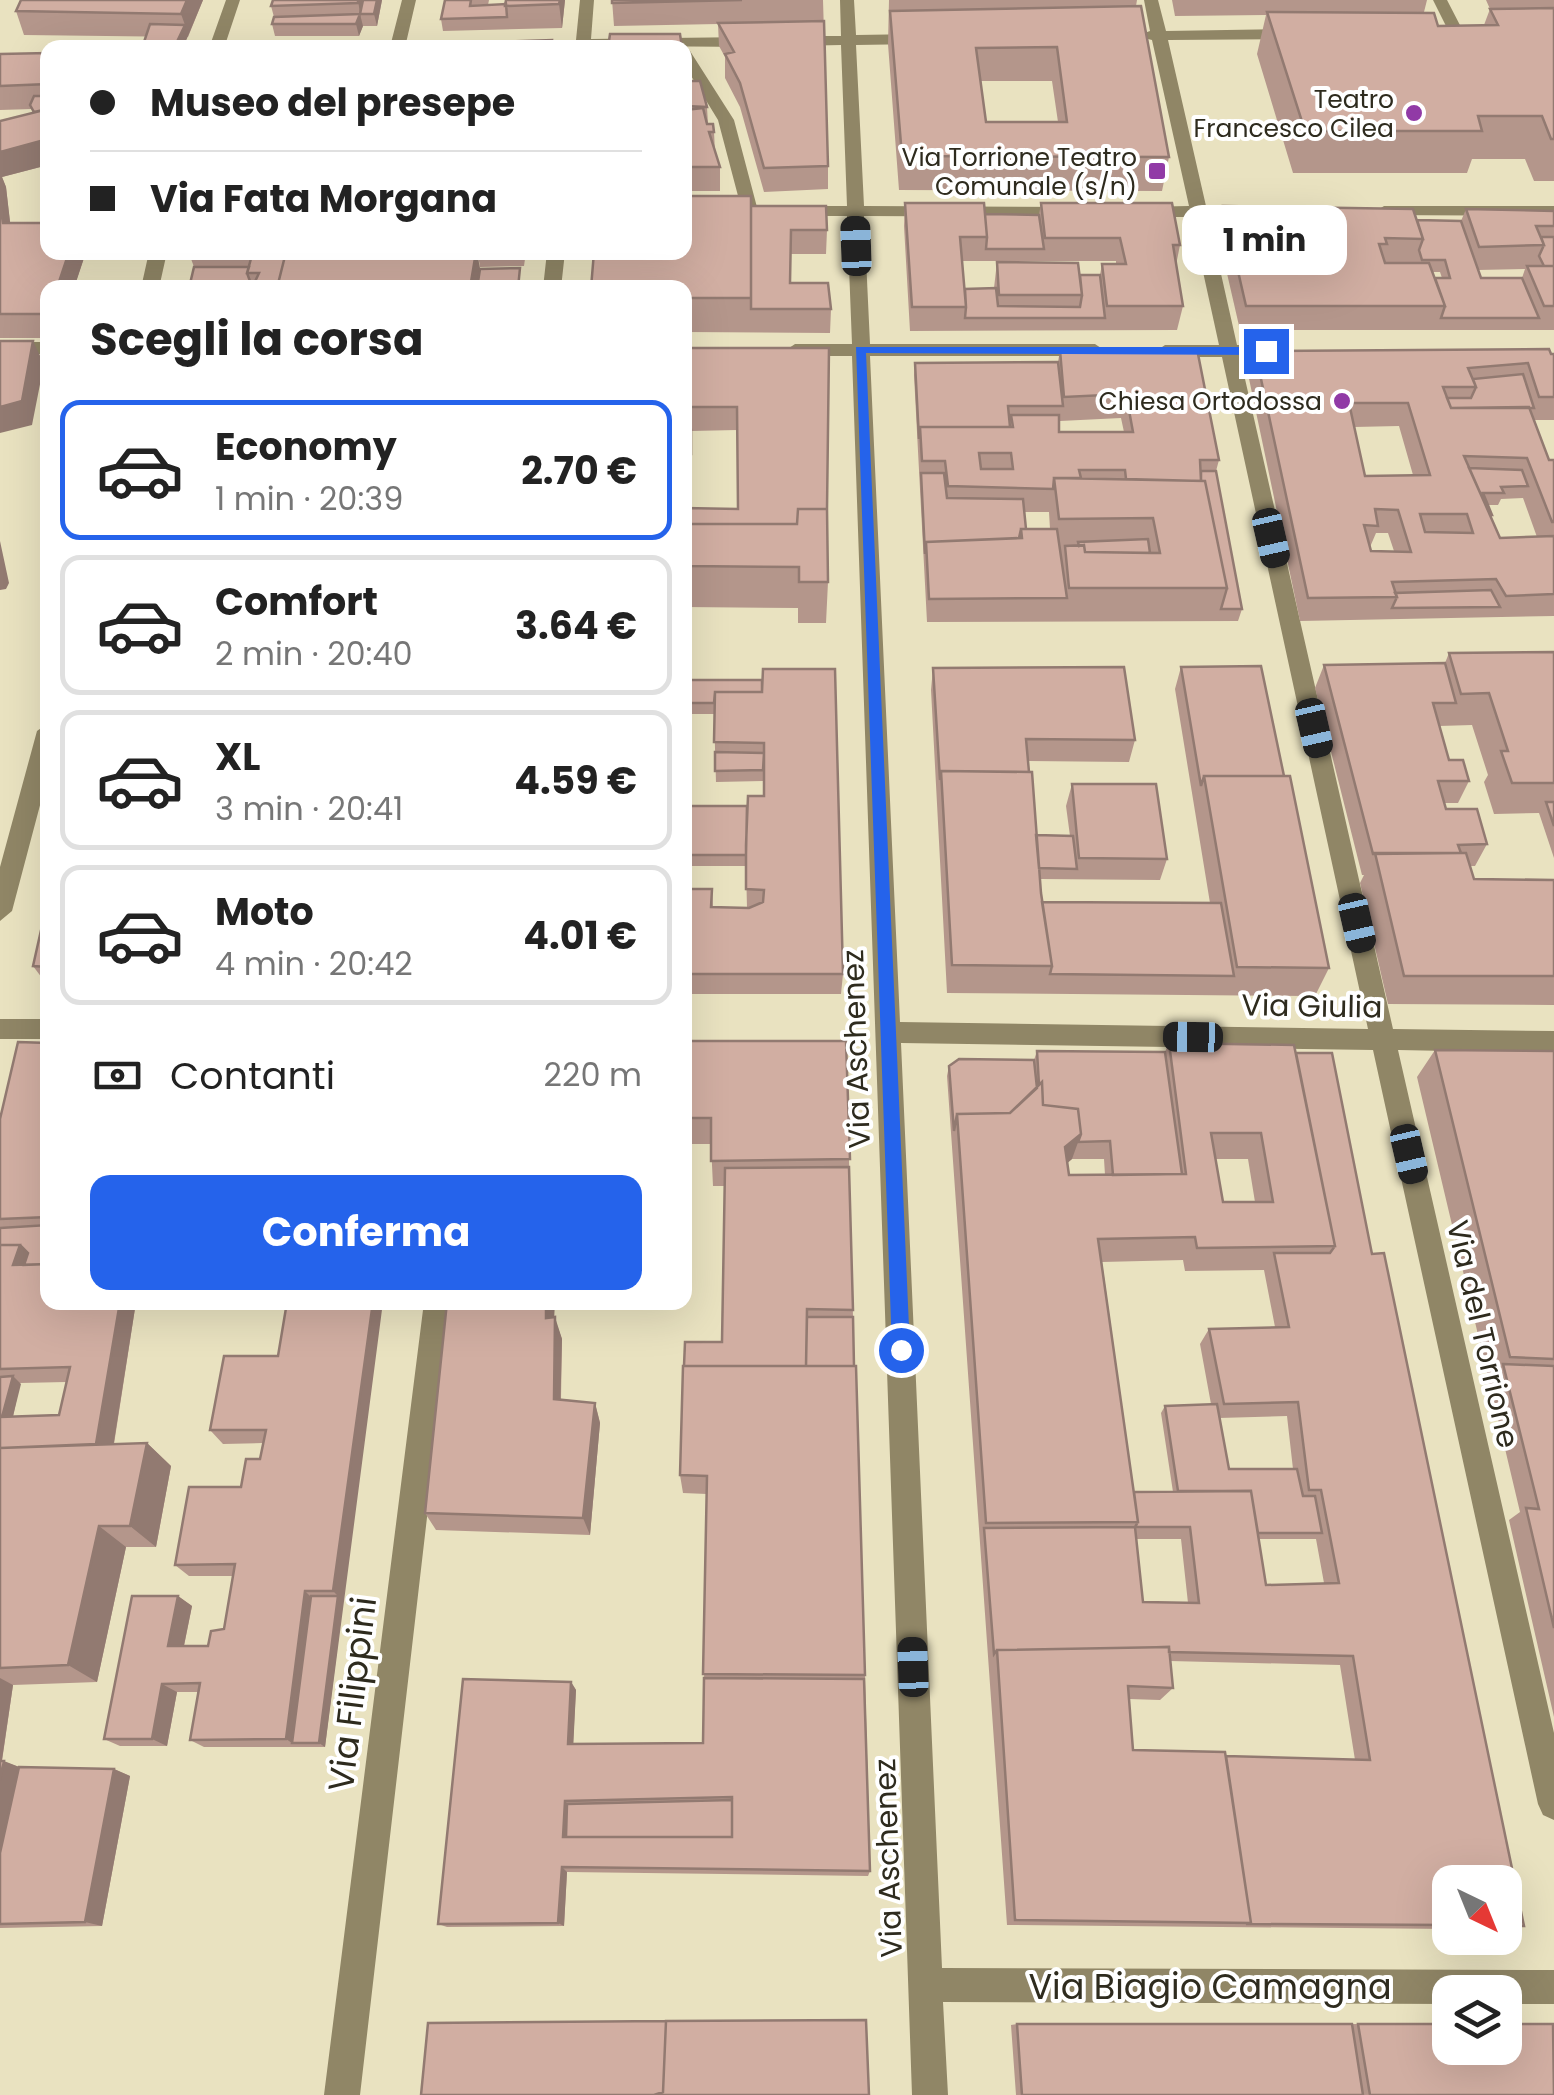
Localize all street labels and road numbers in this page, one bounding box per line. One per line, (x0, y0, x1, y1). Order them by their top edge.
street label: Via Aschenez (831, 949, 881, 1149)
street label: Via Giulia (1241, 983, 1383, 1029)
street label: Via del Torrione (1436, 1216, 1530, 1452)
street label: Via Filippini (316, 1594, 388, 1794)
street label: Via Aschenez (863, 1758, 913, 1958)
street label: Via Biagio Camagna (1028, 1962, 1392, 2011)

